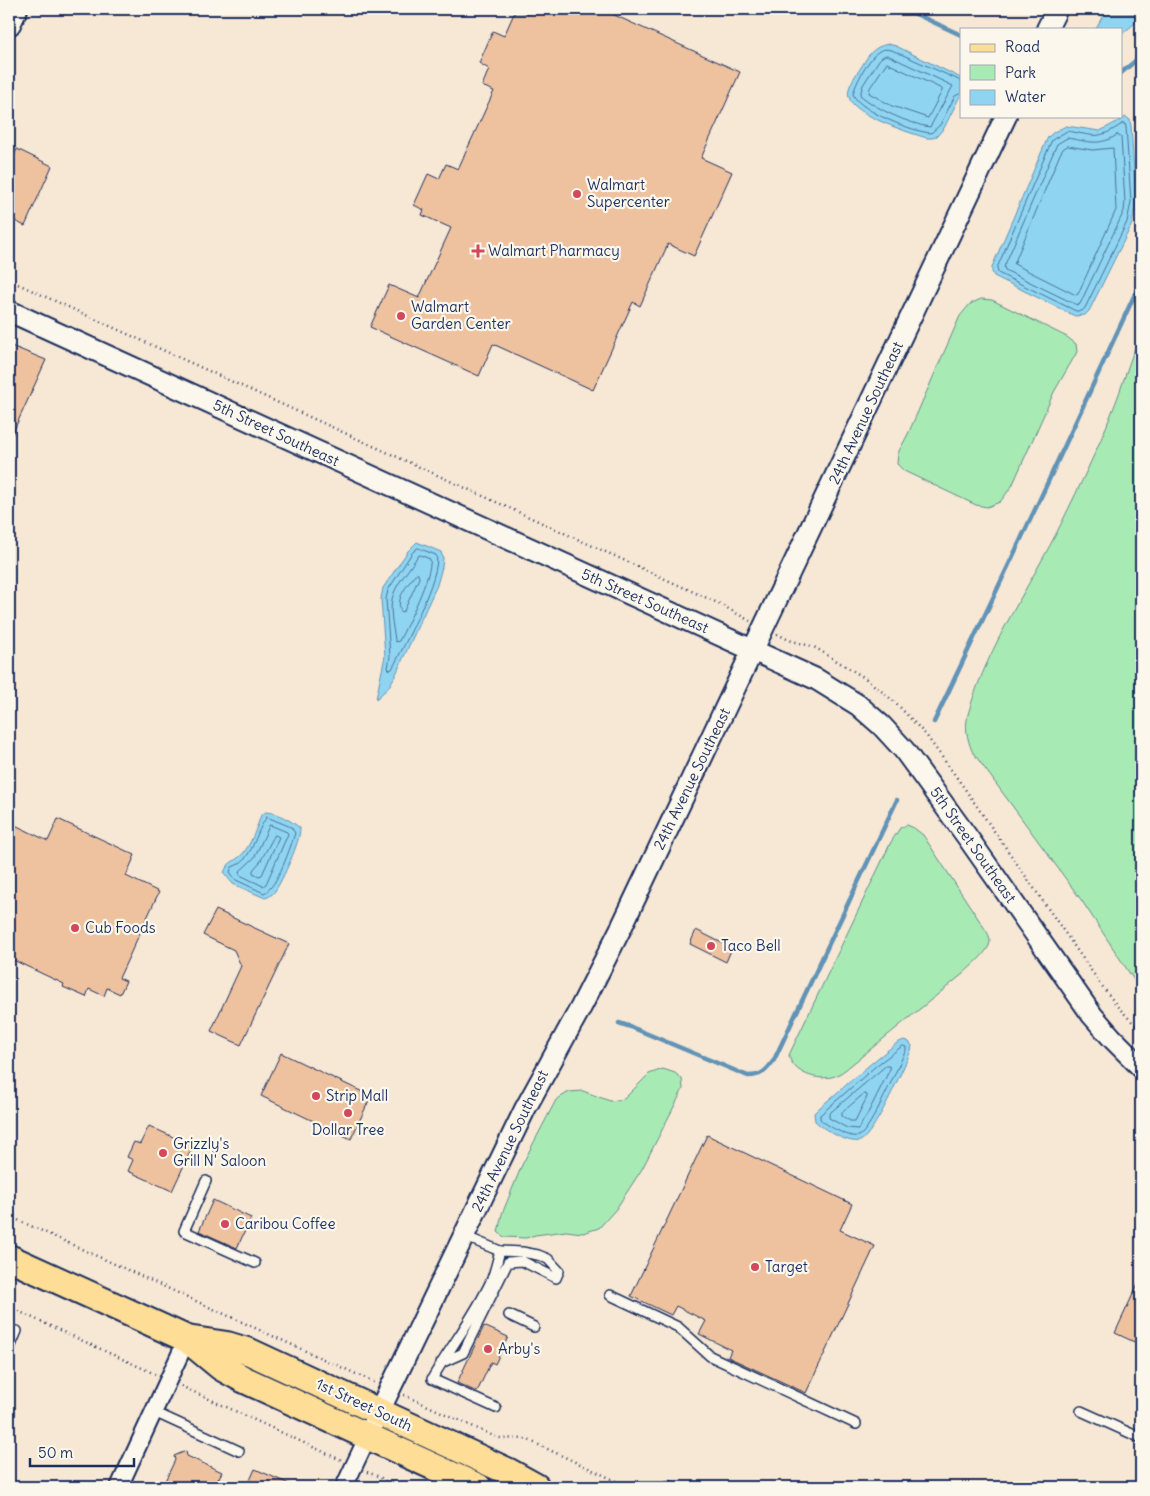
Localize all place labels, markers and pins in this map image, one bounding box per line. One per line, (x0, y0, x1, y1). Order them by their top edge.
place label: Walmart Supercenter (587, 175, 670, 211)
marker: Walmart Supercenter (571, 188, 583, 200)
place label: Walmart Pharmacy (488, 241, 620, 260)
marker: Walmart Pharmacy (472, 245, 484, 257)
place label: Walmart Garden Center (411, 297, 511, 333)
marker: Walmart Garden Center (395, 310, 407, 322)
place label: Cub Foods (85, 918, 156, 937)
marker: Cub Foods (69, 922, 81, 934)
place label: Taco Bell (721, 936, 781, 955)
marker: Taco Bell (705, 940, 717, 952)
place label: Strip Mall (326, 1086, 388, 1105)
marker: Strip Mall (310, 1090, 322, 1102)
marker: Dollar Tree (342, 1107, 354, 1119)
place label: Dollar Tree (312, 1120, 384, 1139)
place label: Grizzly's Grill N' Saloon (173, 1134, 267, 1170)
marker: Grizzly's Grill N' Saloon (157, 1147, 169, 1159)
place label: Caribou Coffee (235, 1214, 336, 1233)
marker: Caribou Coffee (219, 1218, 231, 1230)
place label: Target (765, 1257, 808, 1276)
marker: Target (749, 1261, 761, 1273)
place label: Arby's (498, 1339, 540, 1358)
marker: Arby's (482, 1343, 494, 1355)

